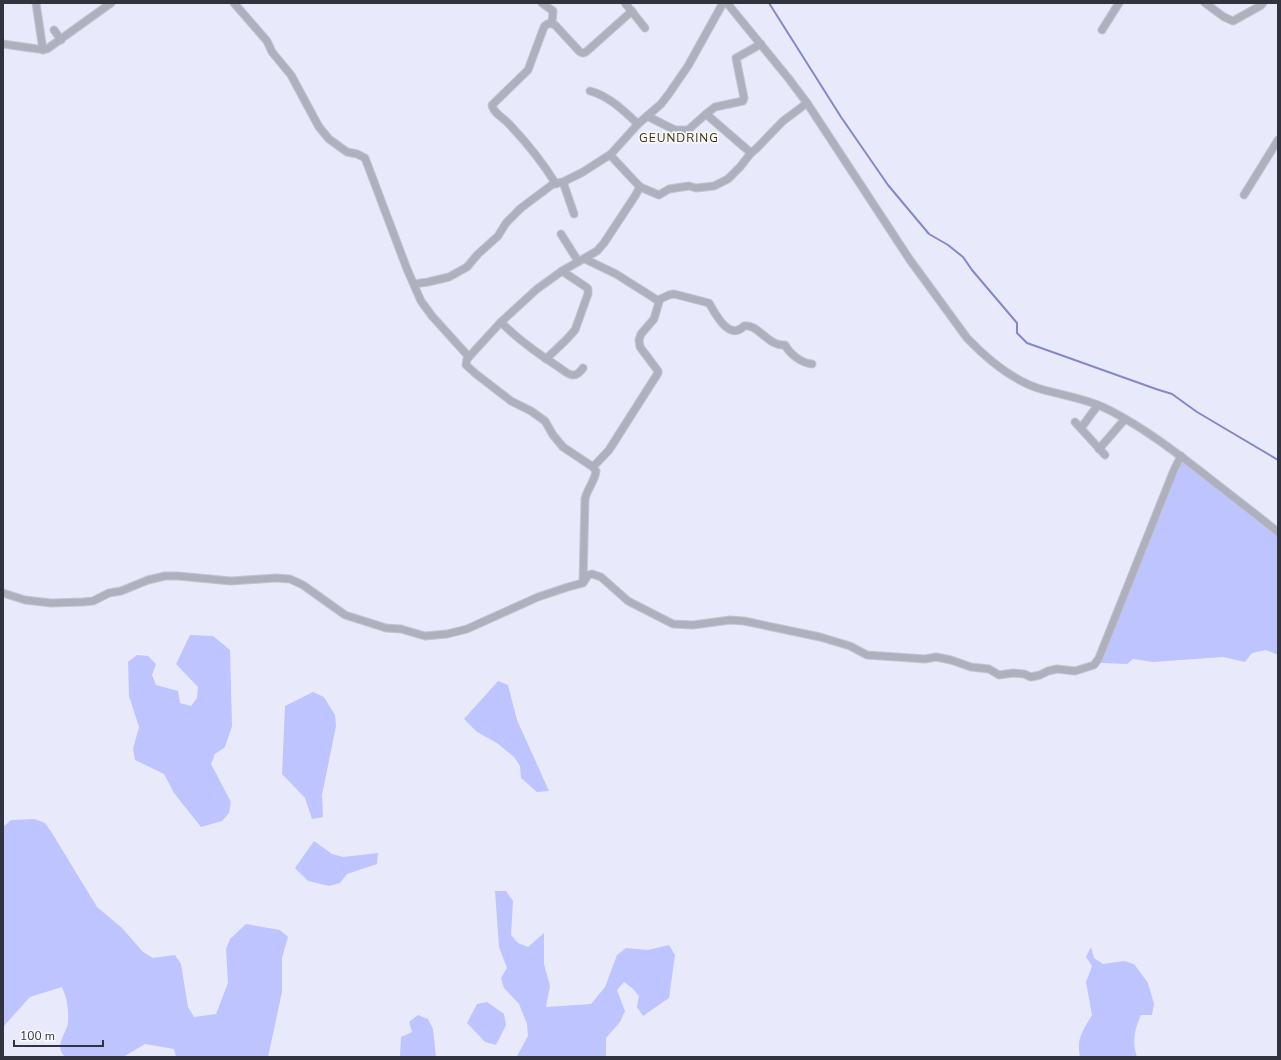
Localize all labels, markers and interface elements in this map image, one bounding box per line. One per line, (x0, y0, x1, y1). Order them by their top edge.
district label: GEUNDRING (639, 130, 719, 146)
scale bar (14, 1022, 103, 1048)
text: 100 m (20, 1028, 55, 1044)

